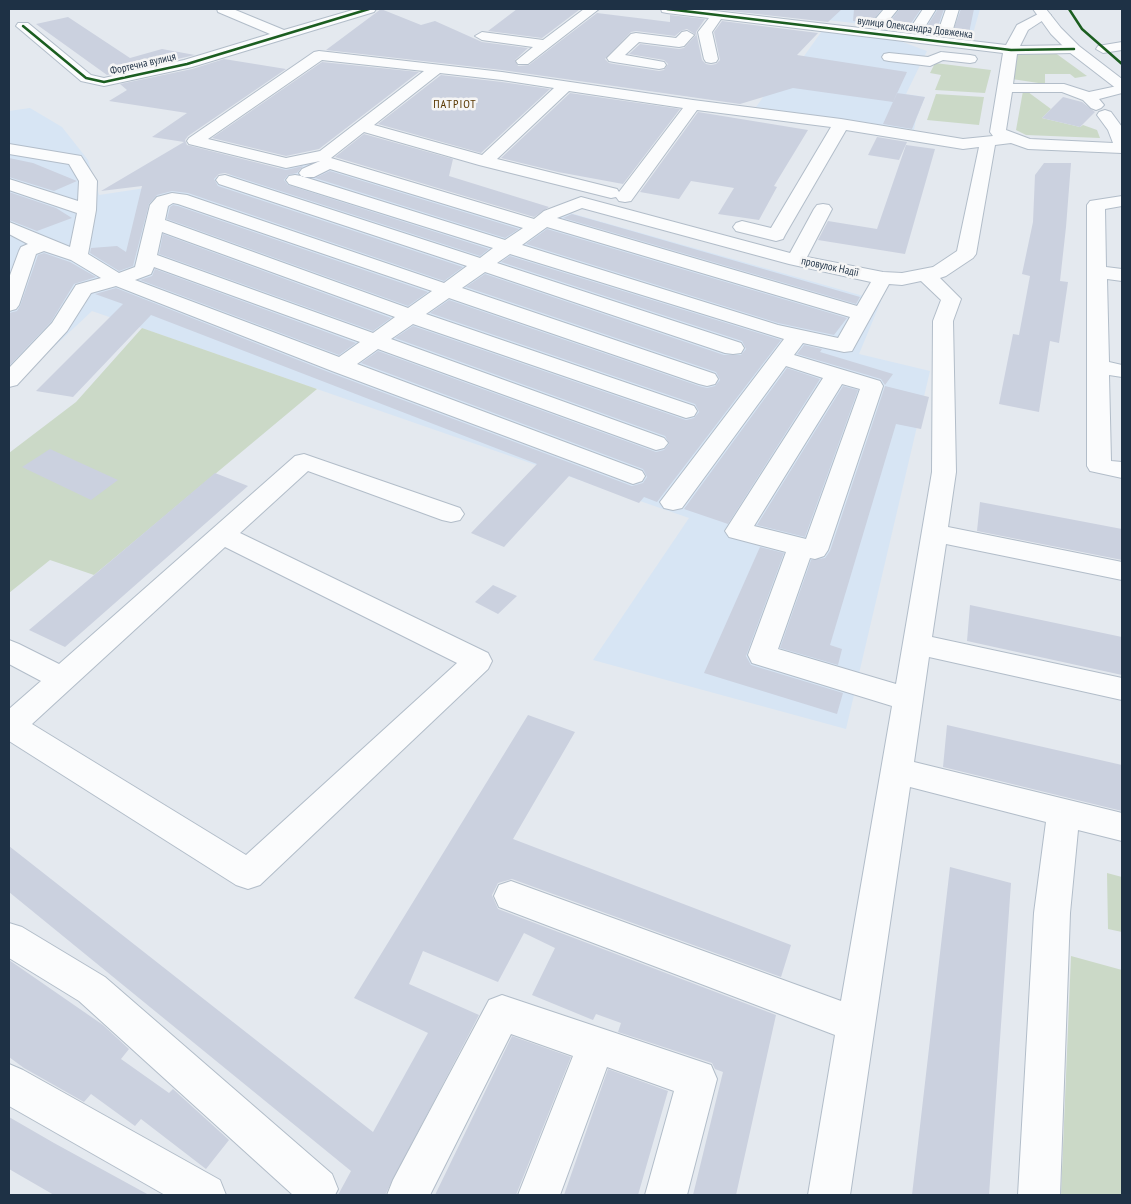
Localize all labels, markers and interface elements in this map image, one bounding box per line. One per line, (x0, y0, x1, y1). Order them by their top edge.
street label: вулиця Олександра Довженка (856, 14, 974, 42)
street label: Фортечна вулиця (109, 50, 177, 78)
district label: ПАТРІОТ (432, 98, 478, 112)
street label: провулок Надії (800, 254, 860, 280)

